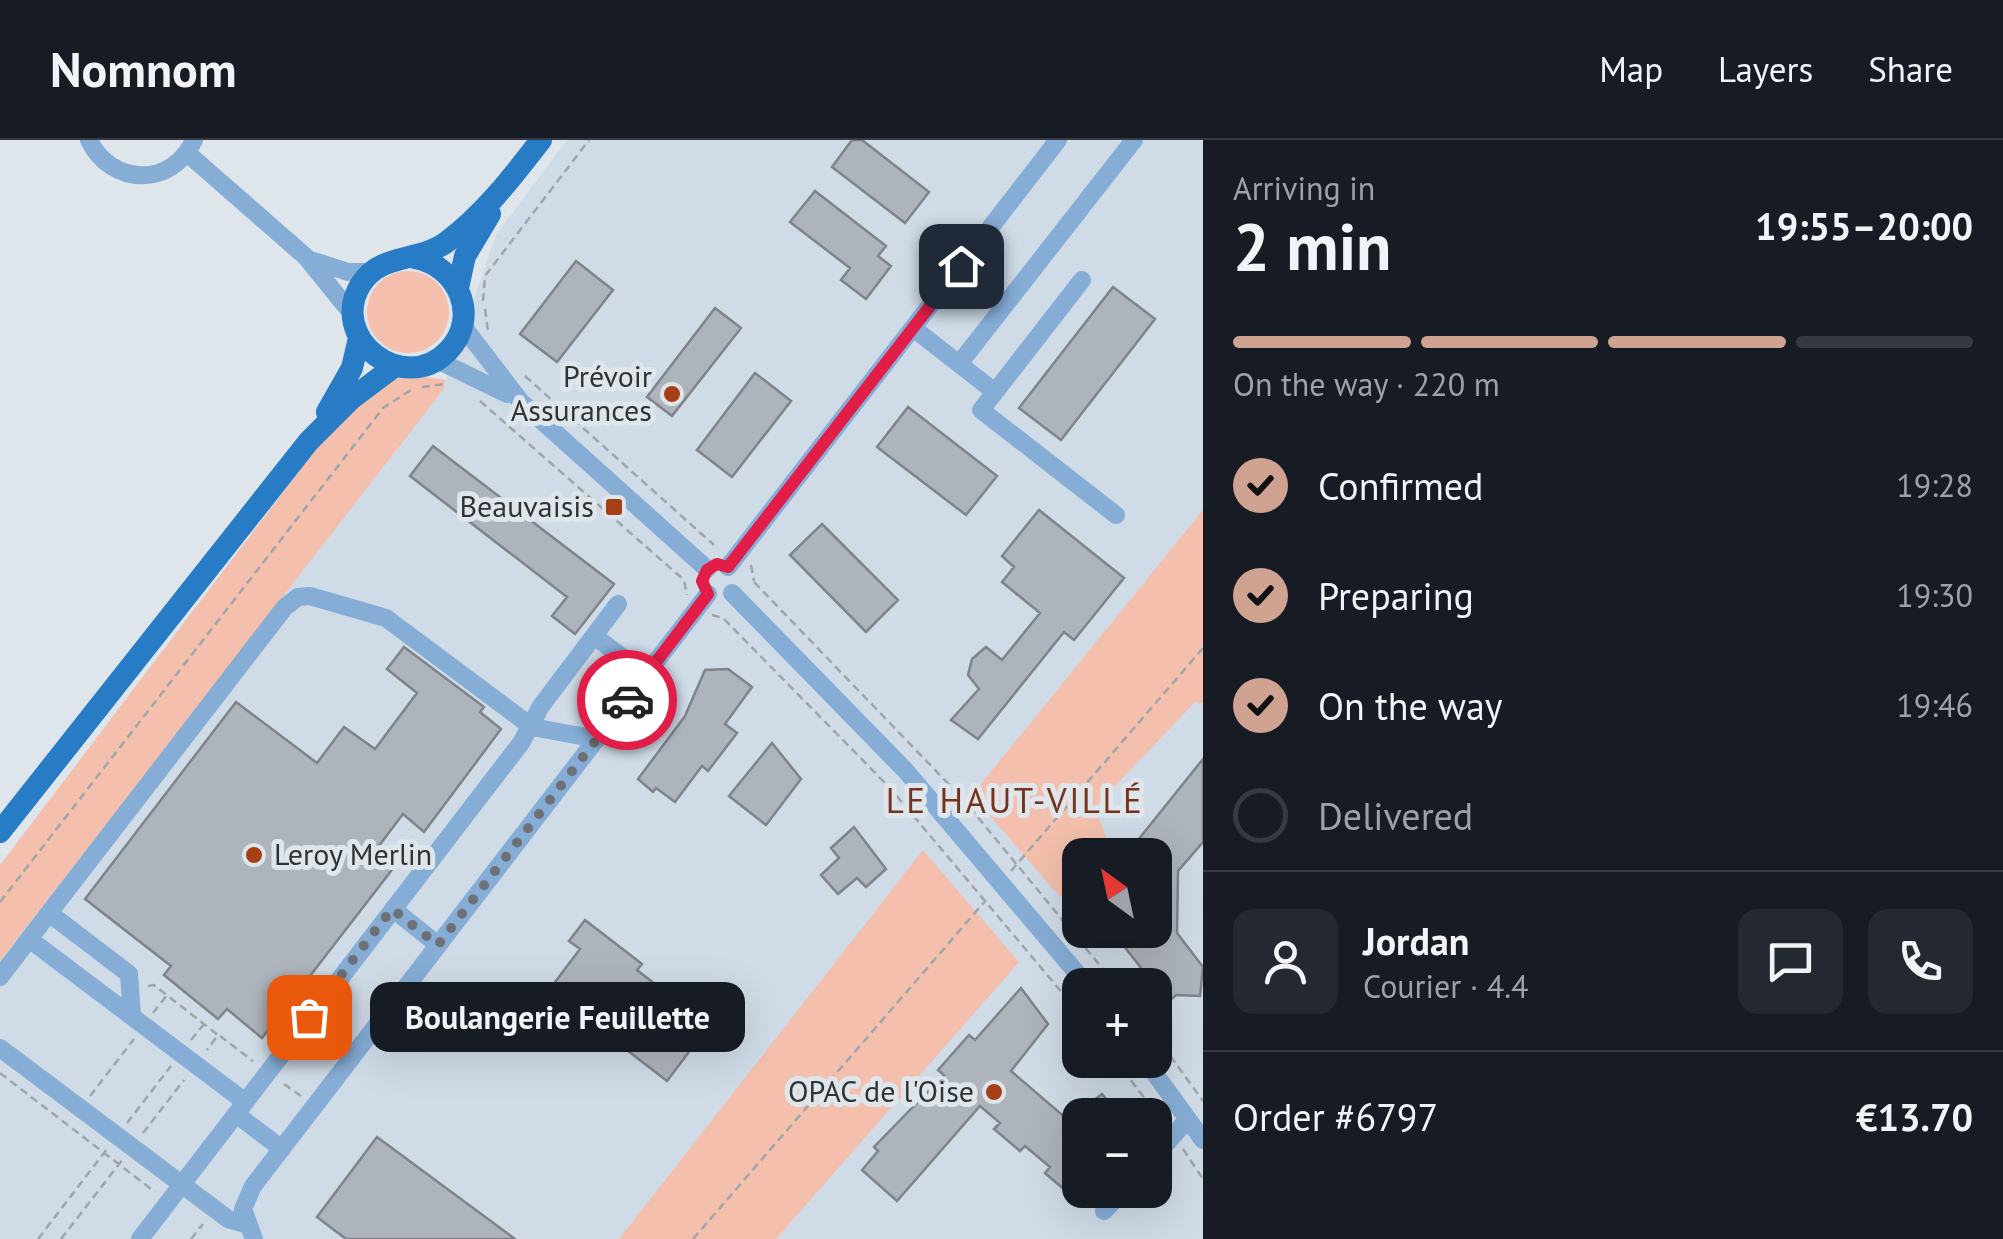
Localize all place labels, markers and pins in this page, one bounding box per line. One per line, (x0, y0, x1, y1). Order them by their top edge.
pin (919, 224, 1004, 309)
place label: Prévoir Assurances (511, 356, 652, 429)
marker: Prévoir Assurances (661, 383, 683, 405)
place label: Beauvaisis (460, 486, 594, 525)
marker: Beauvaisis (603, 496, 625, 518)
place label: Leroy Merlin (274, 834, 432, 873)
marker: Leroy Merlin (243, 844, 265, 866)
pin (267, 975, 352, 1060)
callout: Boulangerie Feuillette (369, 982, 744, 1052)
place label: OPAC de l'Oise (788, 1071, 974, 1110)
marker: OPAC de l'Oise (983, 1081, 1005, 1103)

